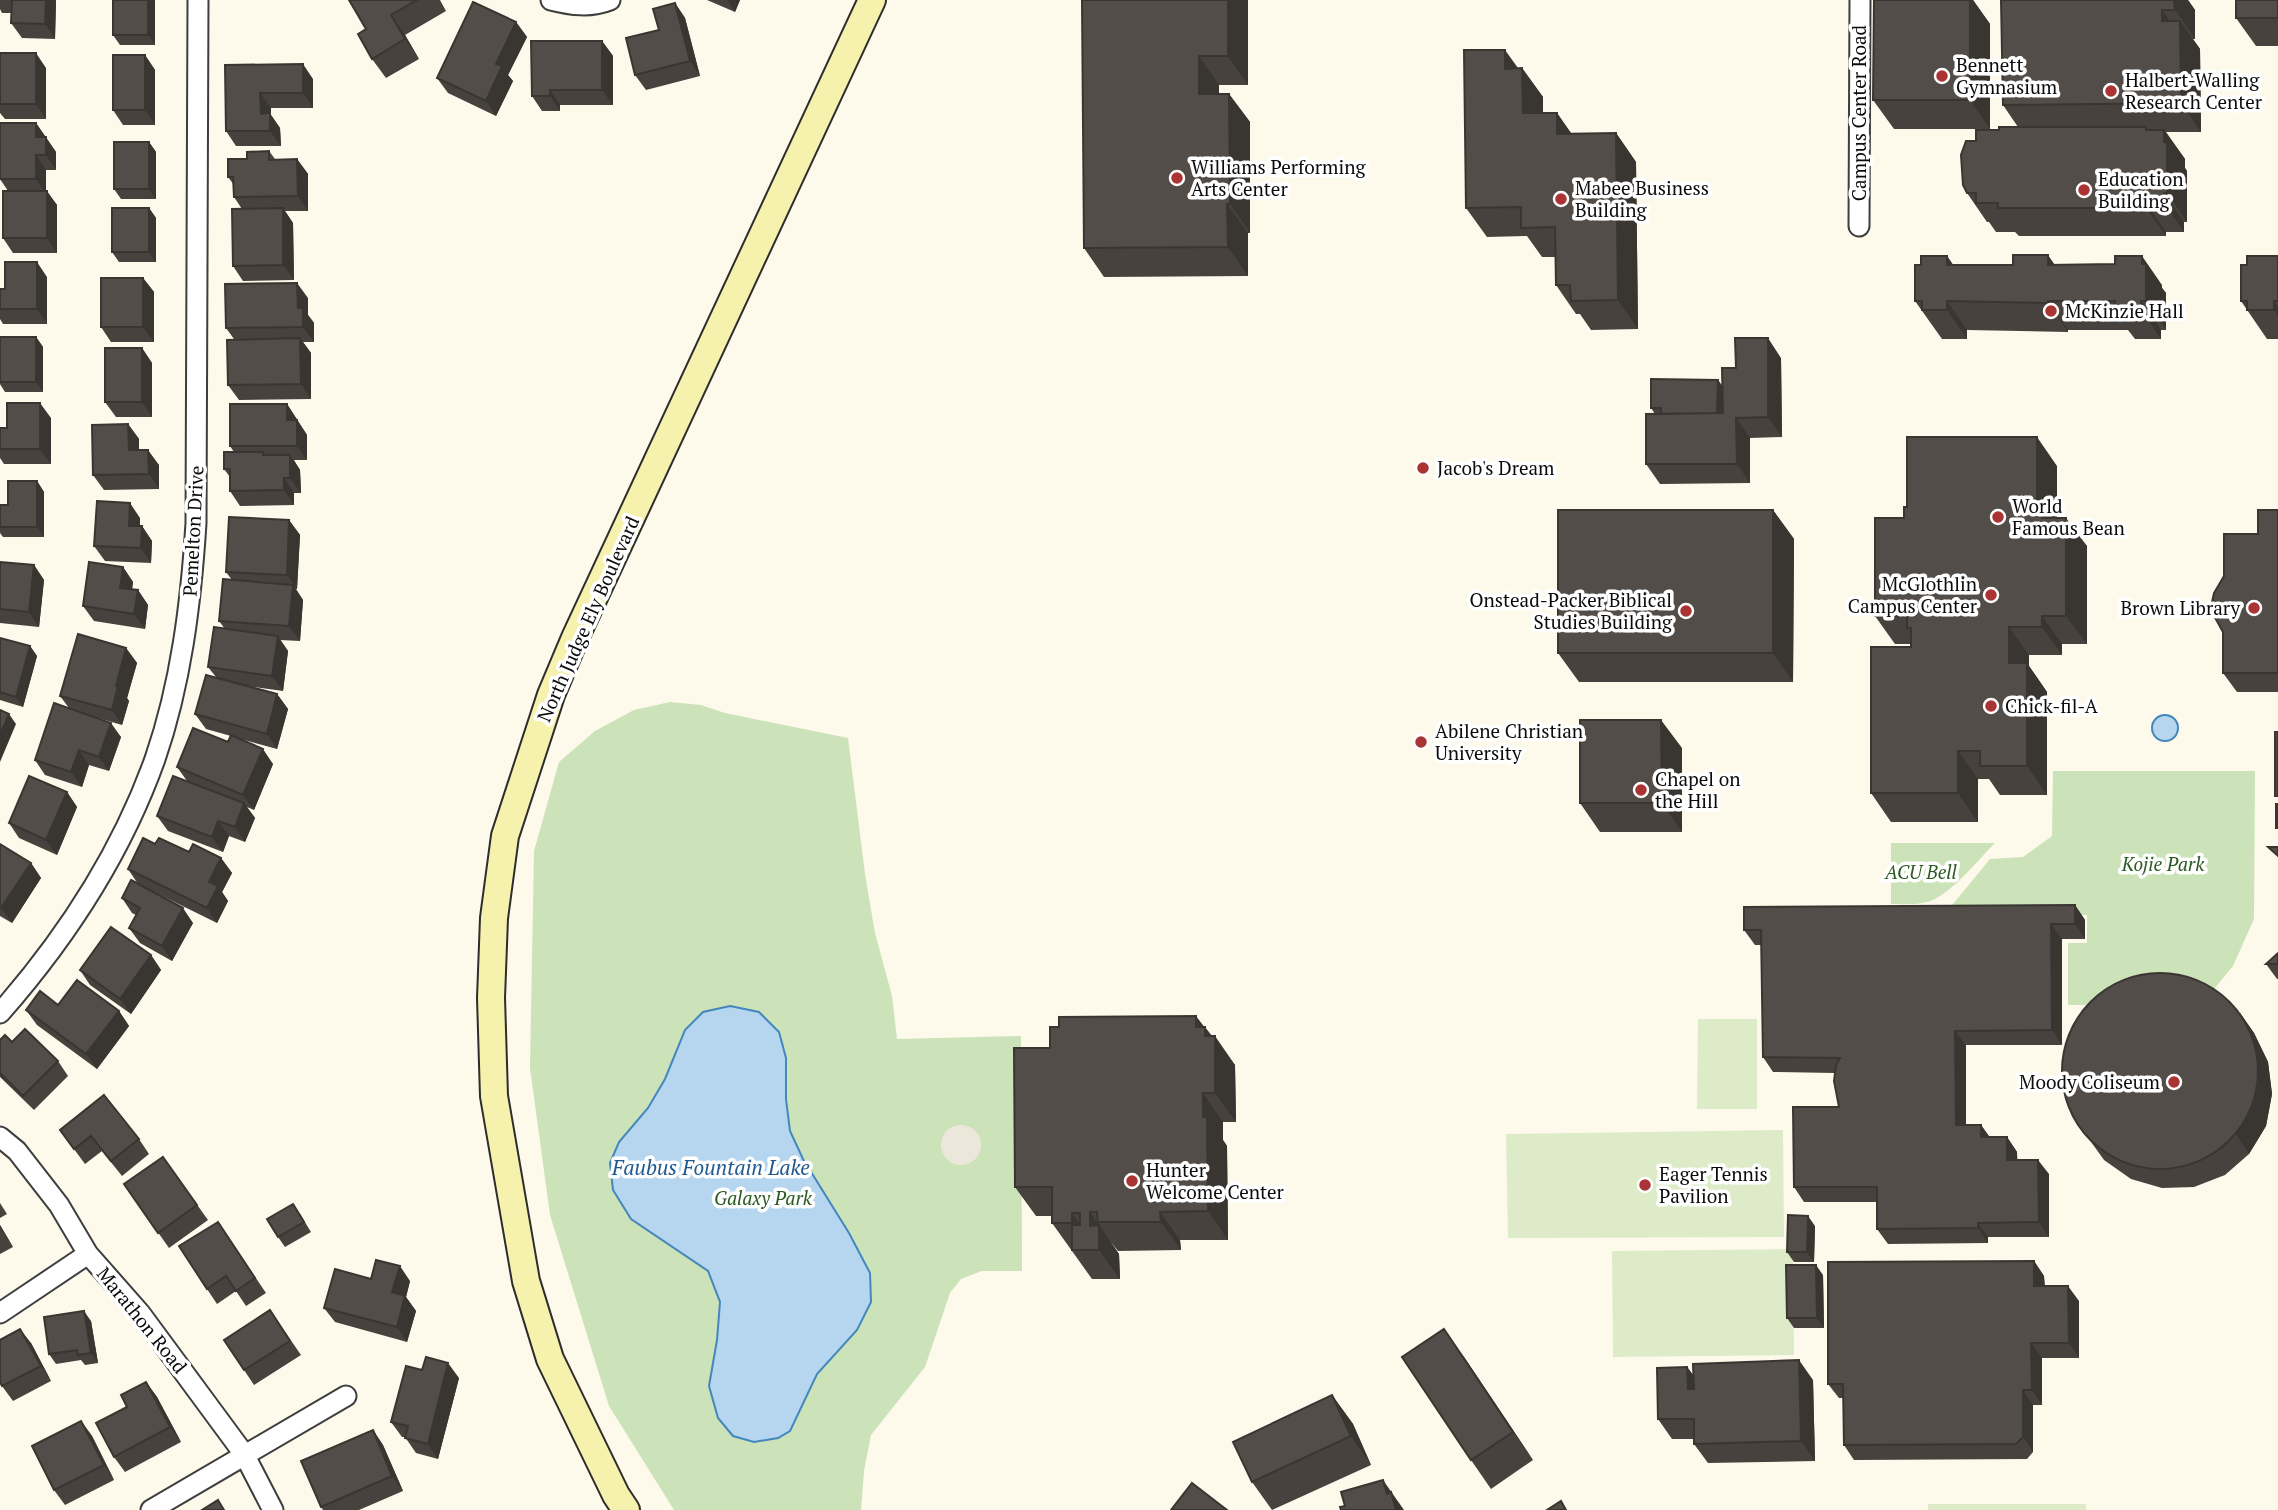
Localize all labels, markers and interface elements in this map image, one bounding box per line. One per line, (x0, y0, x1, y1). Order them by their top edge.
street label: Campus Center Road (1846, 24, 1871, 201)
place label: Bennett Gymnasium (1956, 52, 2058, 99)
place label: Halbert-Walling Research Center (2125, 67, 2263, 114)
marker: Bennett Gymnasium (1934, 68, 1950, 84)
marker: Halbert-Walling Research Center (2103, 83, 2119, 99)
place label: Williams Performing Arts Center (1191, 154, 1366, 201)
place label: Education Building (2098, 166, 2184, 213)
marker: Williams Performing Arts Center (1169, 170, 1185, 186)
place label: Mabee Business Building (1575, 175, 1709, 222)
marker: Education Building (2076, 182, 2092, 198)
marker: Mabee Business Building (1553, 191, 1569, 207)
place label: McKinzie Hall (2065, 298, 2184, 323)
marker: McKinzie Hall (2043, 303, 2059, 319)
place label: Jacob's Dream (1437, 455, 1555, 480)
marker: Jacob's Dream (1415, 460, 1431, 476)
street label: Pemelton Drive (177, 465, 208, 597)
place label: World Famous Bean (2012, 493, 2125, 540)
marker: World Famous Bean (1990, 509, 2006, 525)
street label: North Judge Ely Boulevard (531, 512, 644, 726)
place label: McGlothlin Campus Center (1848, 571, 1978, 618)
place label: Onstead-Packer Biblical Studies Building (1469, 587, 1673, 634)
marker: McGlothlin Campus Center (1983, 587, 1999, 603)
place label: Brown Library (2120, 595, 2240, 620)
marker: Brown Library (2246, 600, 2262, 616)
marker: Onstead-Packer Biblical Studies Building (1678, 603, 1694, 619)
place label: Chick-fil-A (2005, 693, 2098, 718)
marker: Chick-fil-A (1983, 698, 1999, 714)
place label: Abilene Christian University (1435, 718, 1583, 765)
marker: Abilene Christian University (1413, 734, 1429, 750)
place label: Chapel on the Hill (1655, 766, 1740, 813)
marker: Chapel on the Hill (1633, 782, 1649, 798)
park label: Kojie Park (2121, 851, 2205, 876)
park label: ACU Bell (1884, 859, 1958, 884)
place label: Moody Coliseum (2019, 1069, 2161, 1094)
marker: Moody Coliseum (2166, 1074, 2182, 1090)
water label: Faubus Fountain Lake (611, 1153, 810, 1181)
place label: Hunter Welcome Center (1146, 1157, 1285, 1204)
place label: Eager Tennis Pavilion (1659, 1161, 1768, 1208)
marker: Hunter Welcome Center (1124, 1173, 1140, 1189)
marker: Eager Tennis Pavilion (1637, 1177, 1653, 1193)
park label: Galaxy Park (714, 1185, 813, 1210)
street label: Marathon Road (92, 1261, 193, 1378)

